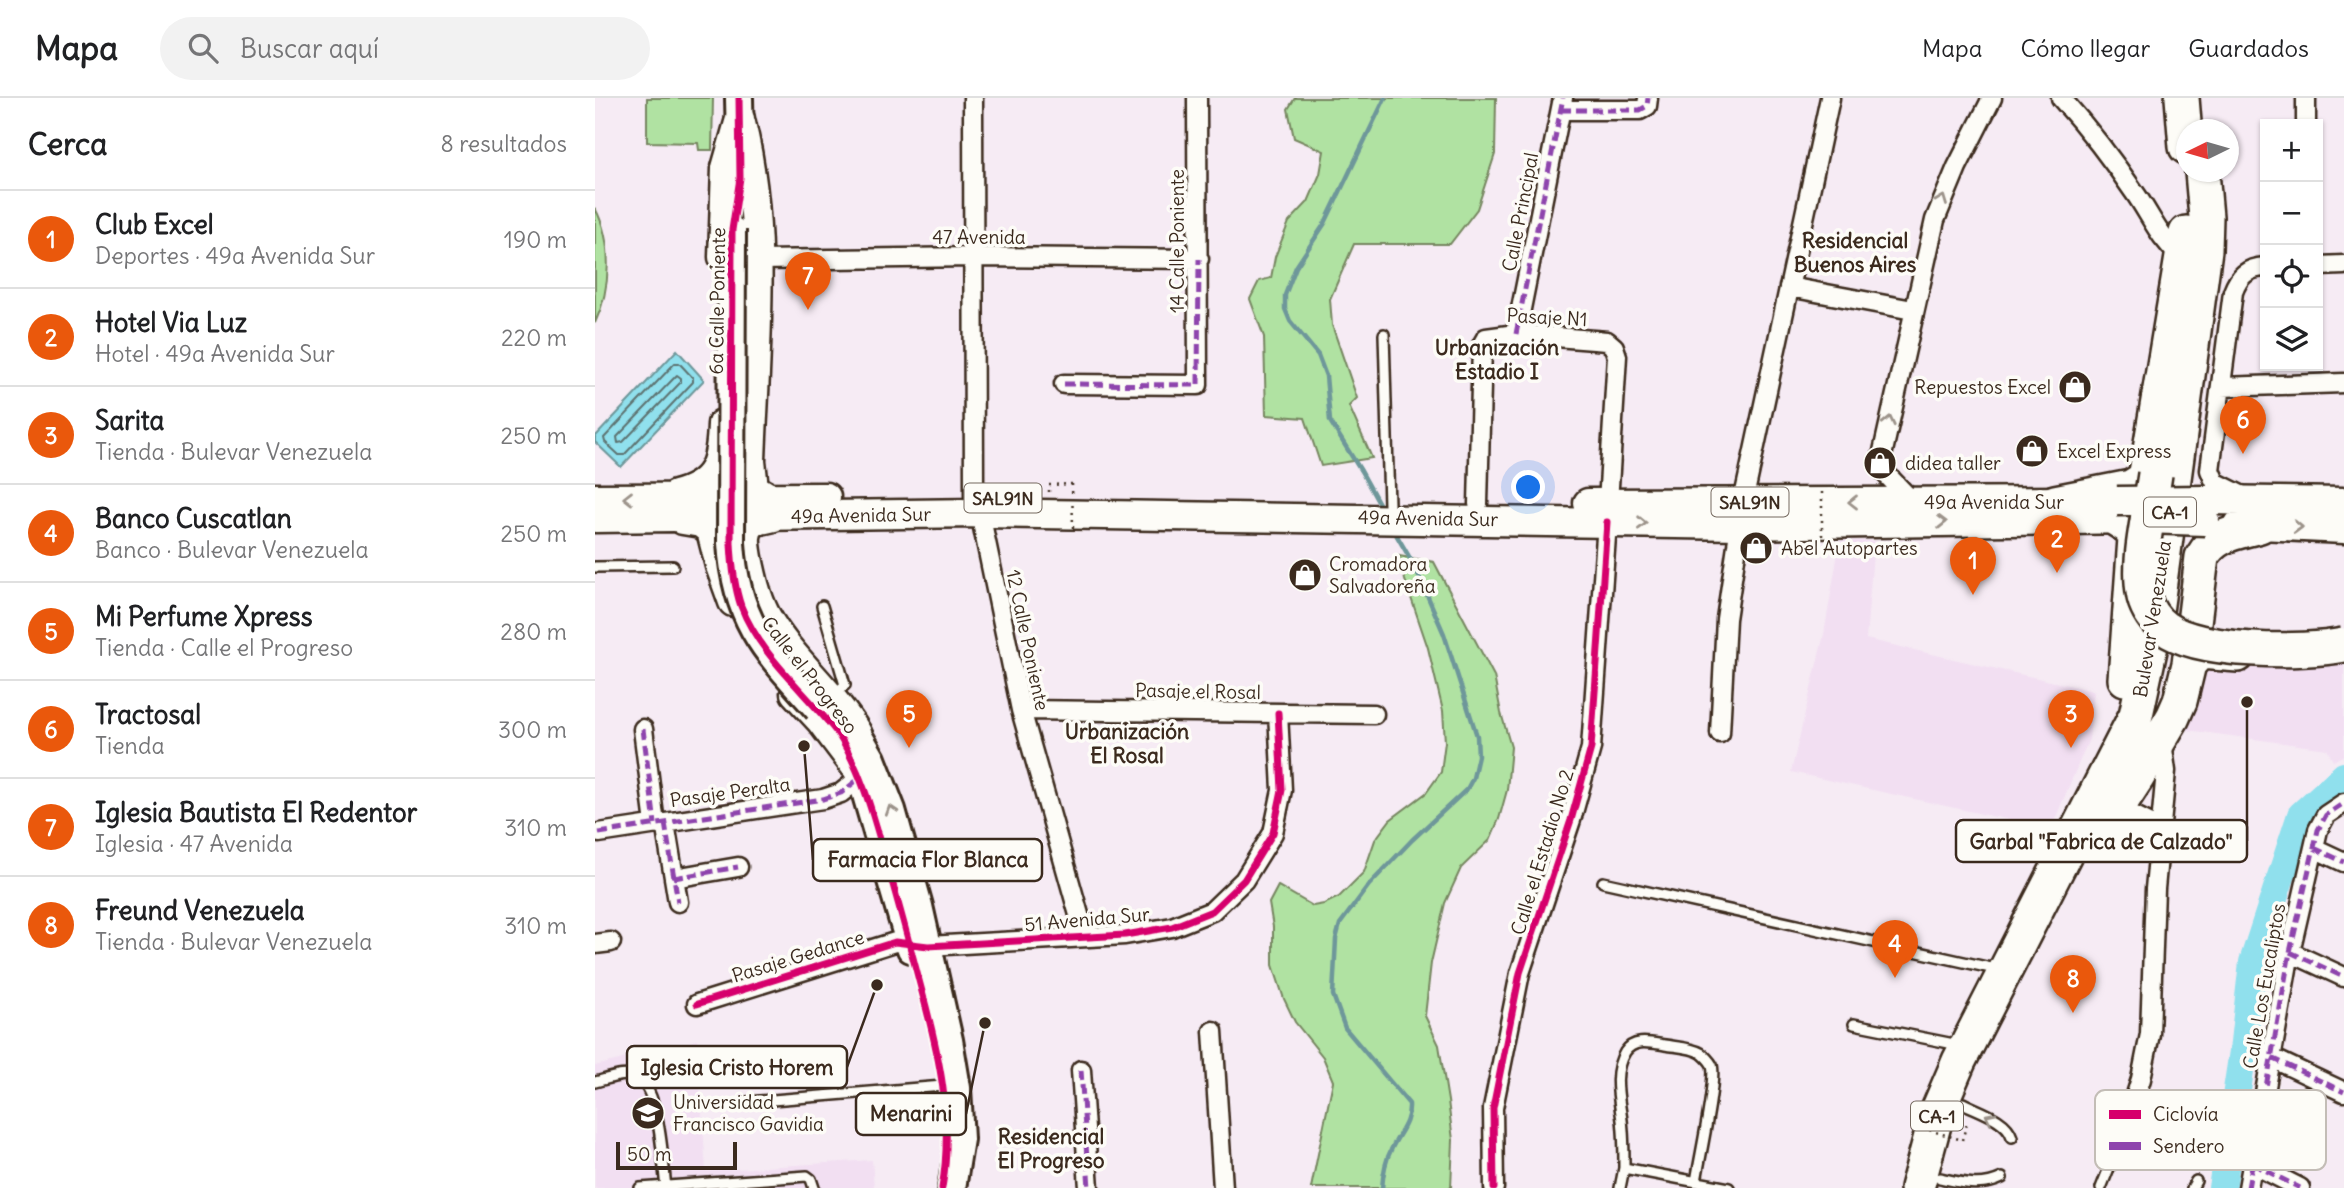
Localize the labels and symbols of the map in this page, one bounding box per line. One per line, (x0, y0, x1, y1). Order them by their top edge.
north arrow (2176, 119, 2239, 182)
street label: Calle Principal (1497, 150, 1543, 274)
street label: 14 Calle Poniente (1165, 169, 1189, 313)
one-way arrow (1934, 195, 1948, 207)
street label: 47 Avenida (932, 225, 1026, 249)
street label: 6a Calle Poniente (704, 227, 730, 375)
district label: Residencial Buenos Aires (1794, 227, 1917, 278)
pin: 7 (785, 252, 831, 310)
street label: Pasaje N1 (1506, 303, 1588, 331)
district label: Urbanización Estadio I (1435, 334, 1559, 385)
shop icon: Repuestos Excel (2056, 368, 2094, 406)
place label: Repuestos Excel (1914, 375, 2051, 399)
pin: 6 (2220, 396, 2266, 454)
one-way arrow (1881, 415, 1895, 427)
shop icon: Excel Express (2013, 432, 2051, 470)
place label: Excel Express (2057, 439, 2171, 463)
shop icon: didea taller (1861, 444, 1899, 482)
place label: didea taller (1905, 451, 2001, 475)
your location (1511, 470, 1545, 504)
road number: SAL91N (965, 484, 1041, 512)
road number: SAL91N (1711, 488, 1789, 516)
one-way arrow (622, 490, 633, 506)
street label: 49a Avenida Sur (1924, 490, 2064, 514)
one-way arrow (1847, 494, 1857, 510)
road number: CA-1 (2144, 498, 2196, 526)
street label: 49a Avenida Sur (791, 502, 931, 528)
street label: 49a Avenida Sur (1358, 505, 1498, 531)
one-way arrow (1636, 515, 1647, 530)
one-way arrow (1937, 515, 1948, 530)
pin: 2 (2034, 515, 2080, 573)
one-way arrow (2292, 520, 2303, 535)
shop icon: Abel Autopartes (1737, 529, 1775, 567)
place label: Abel Autopartes (1781, 536, 1918, 560)
pin: 1 (1950, 537, 1996, 595)
street label: Bulevar Venezuela (2128, 539, 2176, 699)
place label: Cromadora Salvadoreña (1329, 552, 1436, 598)
shop icon: Cromadora Salvadoreña (1286, 556, 1324, 594)
street label: 12 Calle Poniente (1001, 567, 1055, 713)
street label: Calle el Progreso (757, 611, 863, 739)
street label: Pasaje el Rosal (1135, 678, 1261, 704)
pin: 5 (886, 690, 932, 748)
pin: 3 (2048, 690, 2094, 748)
district label: Urbanización El Rosal (1065, 718, 1189, 769)
street label: Calle el Estadio No 2 (1505, 766, 1579, 938)
street label: Pasaje Peralta (668, 772, 792, 812)
one-way arrow (885, 804, 899, 817)
callout: Garbal "Fabrica de Calzado" (1956, 820, 2247, 862)
text: Garbal "Fabrica de Calzado" (1969, 828, 2233, 855)
callout: Farmacia Flor Blanca (813, 839, 1042, 881)
text: Farmacia Flor Blanca (827, 846, 1029, 873)
street label: Calle Los Eucaliptos (2238, 901, 2290, 1071)
street label: 51 Avenida Sur (1023, 902, 1151, 936)
pin: 4 (1872, 920, 1918, 978)
street label: Pasaje Gedance (729, 925, 867, 987)
pin: 8 (2050, 955, 2096, 1013)
callout: Iglesia Cristo Horem (627, 1046, 847, 1088)
text: Iglesia Cristo Horem (641, 1054, 834, 1081)
place label: Universidad Francisco Gavidia (673, 1090, 824, 1136)
legend (2095, 1090, 2326, 1170)
callout: Menarini (856, 1093, 966, 1135)
school or university icon: Universidad Francisco Gavidia (629, 1094, 667, 1132)
text: Menarini (870, 1100, 952, 1127)
road number: CA-1 (1911, 1101, 1963, 1130)
text: Ciclovía (2153, 1102, 2219, 1126)
one-way arrow (1985, 1112, 1997, 1126)
district label: Residencial El Progreso (997, 1123, 1105, 1174)
text: Sendero (2153, 1134, 2224, 1158)
scale bar (616, 1139, 737, 1171)

